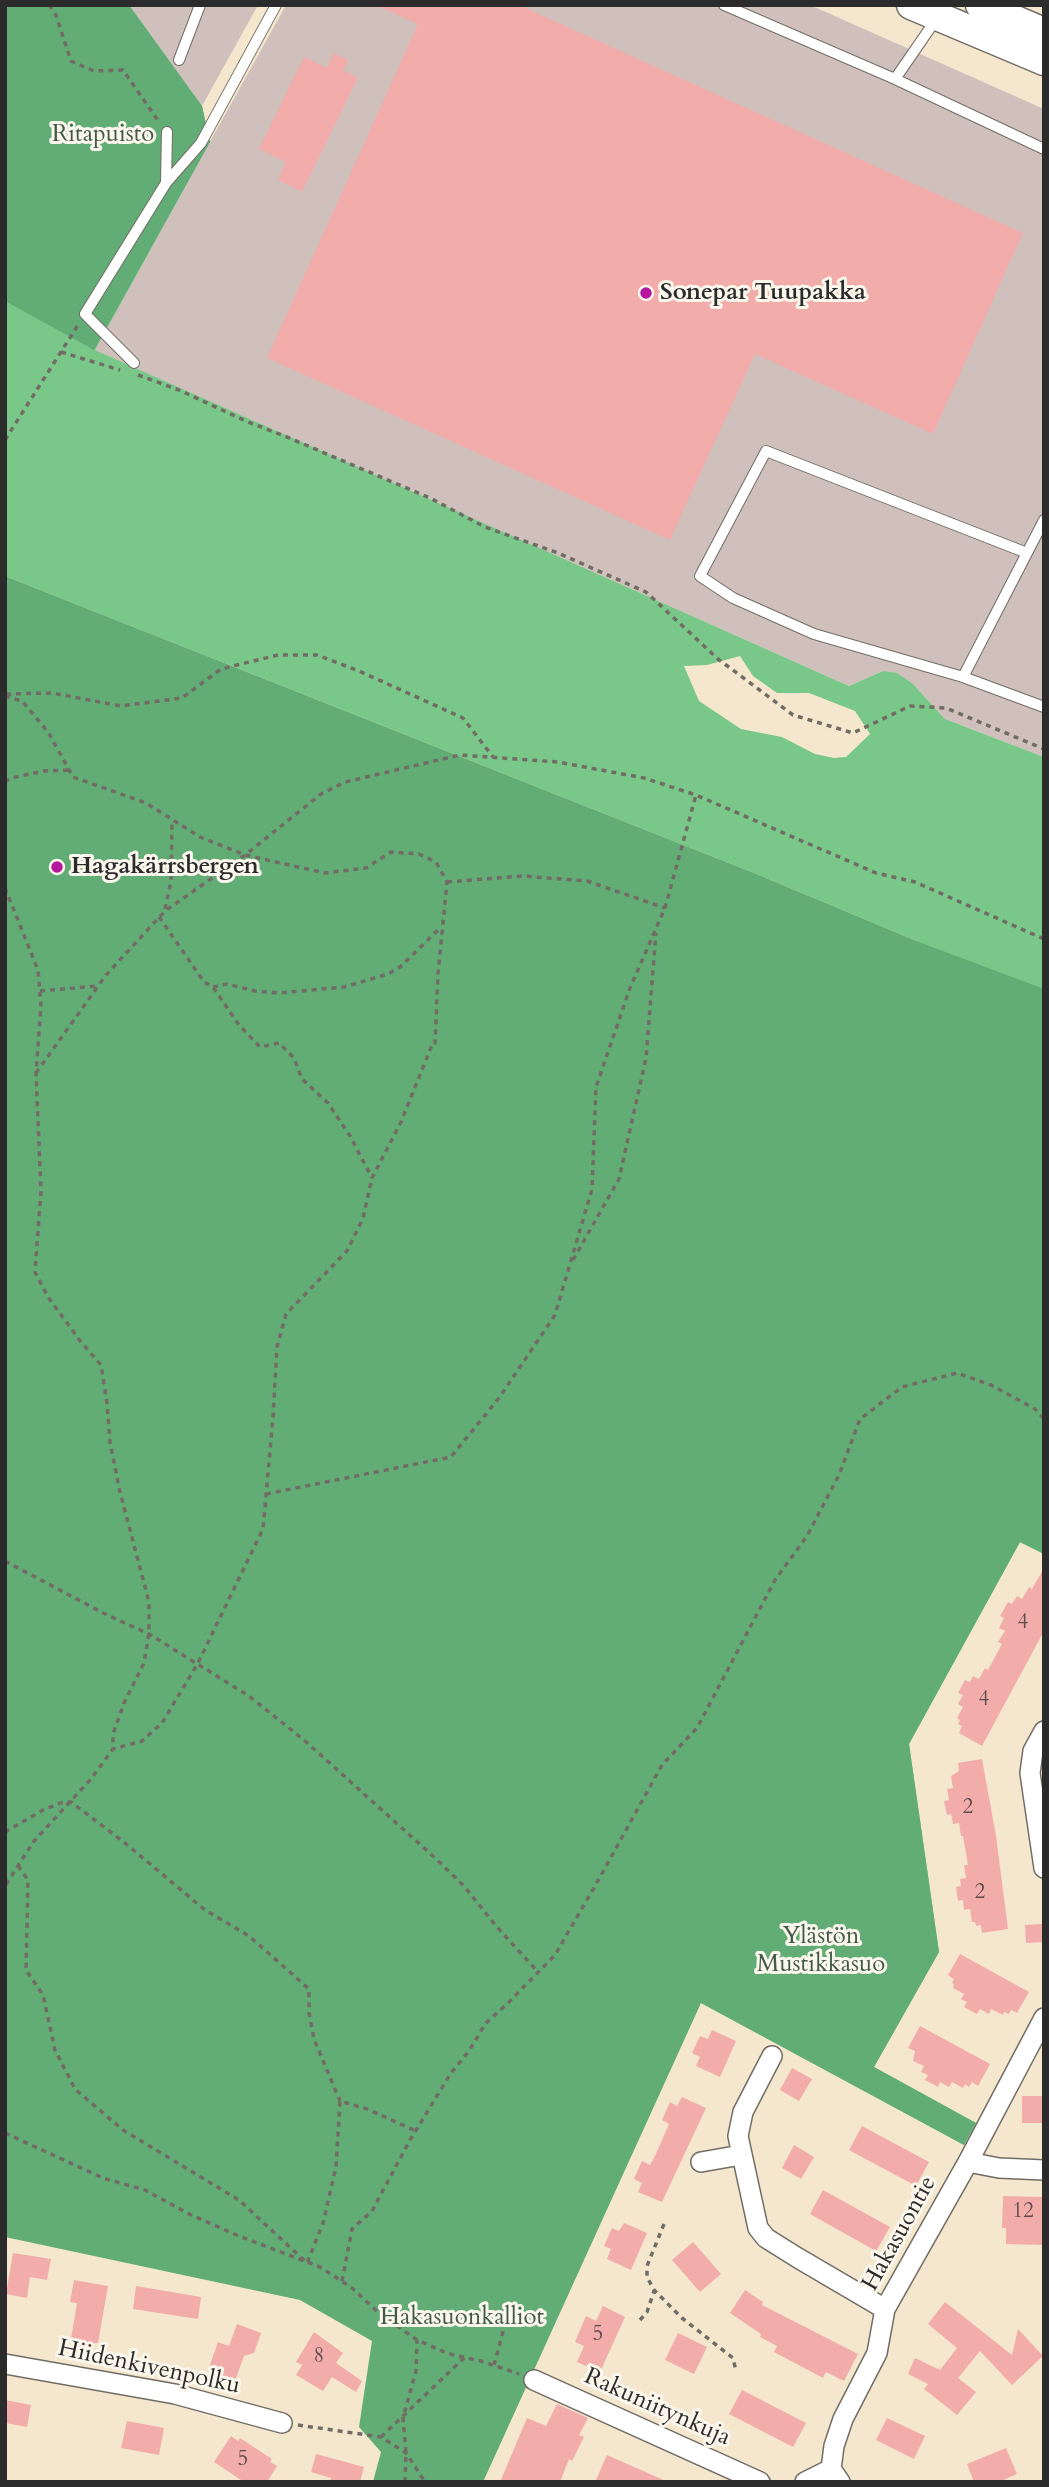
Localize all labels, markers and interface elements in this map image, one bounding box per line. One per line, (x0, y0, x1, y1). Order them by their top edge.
park label: Ritapuisto (52, 121, 154, 149)
place label: Sonepar Tuupakka (660, 279, 866, 307)
marker: Sonepar Tuupakka (638, 285, 654, 301)
place label: Hagakärrsbergen (71, 853, 259, 881)
marker: Hagakärrsbergen (49, 859, 65, 875)
house number: 4 (1018, 1610, 1028, 1636)
house number: 4 (979, 1687, 989, 1713)
house number: 2 (963, 1795, 973, 1821)
house number: 2 (975, 1880, 985, 1906)
park label: Ylästön Mustikkasuo (757, 1923, 885, 1979)
street label: Hakasuontie (857, 2172, 943, 2296)
house number: 12 (1012, 2199, 1034, 2225)
park label: Hakasuonkalliot (380, 2304, 544, 2332)
house number: 5 (593, 2322, 603, 2348)
street label: Hiidenkivenpolku (56, 2335, 242, 2401)
house number: 8 (314, 2344, 324, 2370)
street label: Rakuniitynkuja (579, 2363, 735, 2453)
house number: 5 (238, 2447, 248, 2473)

